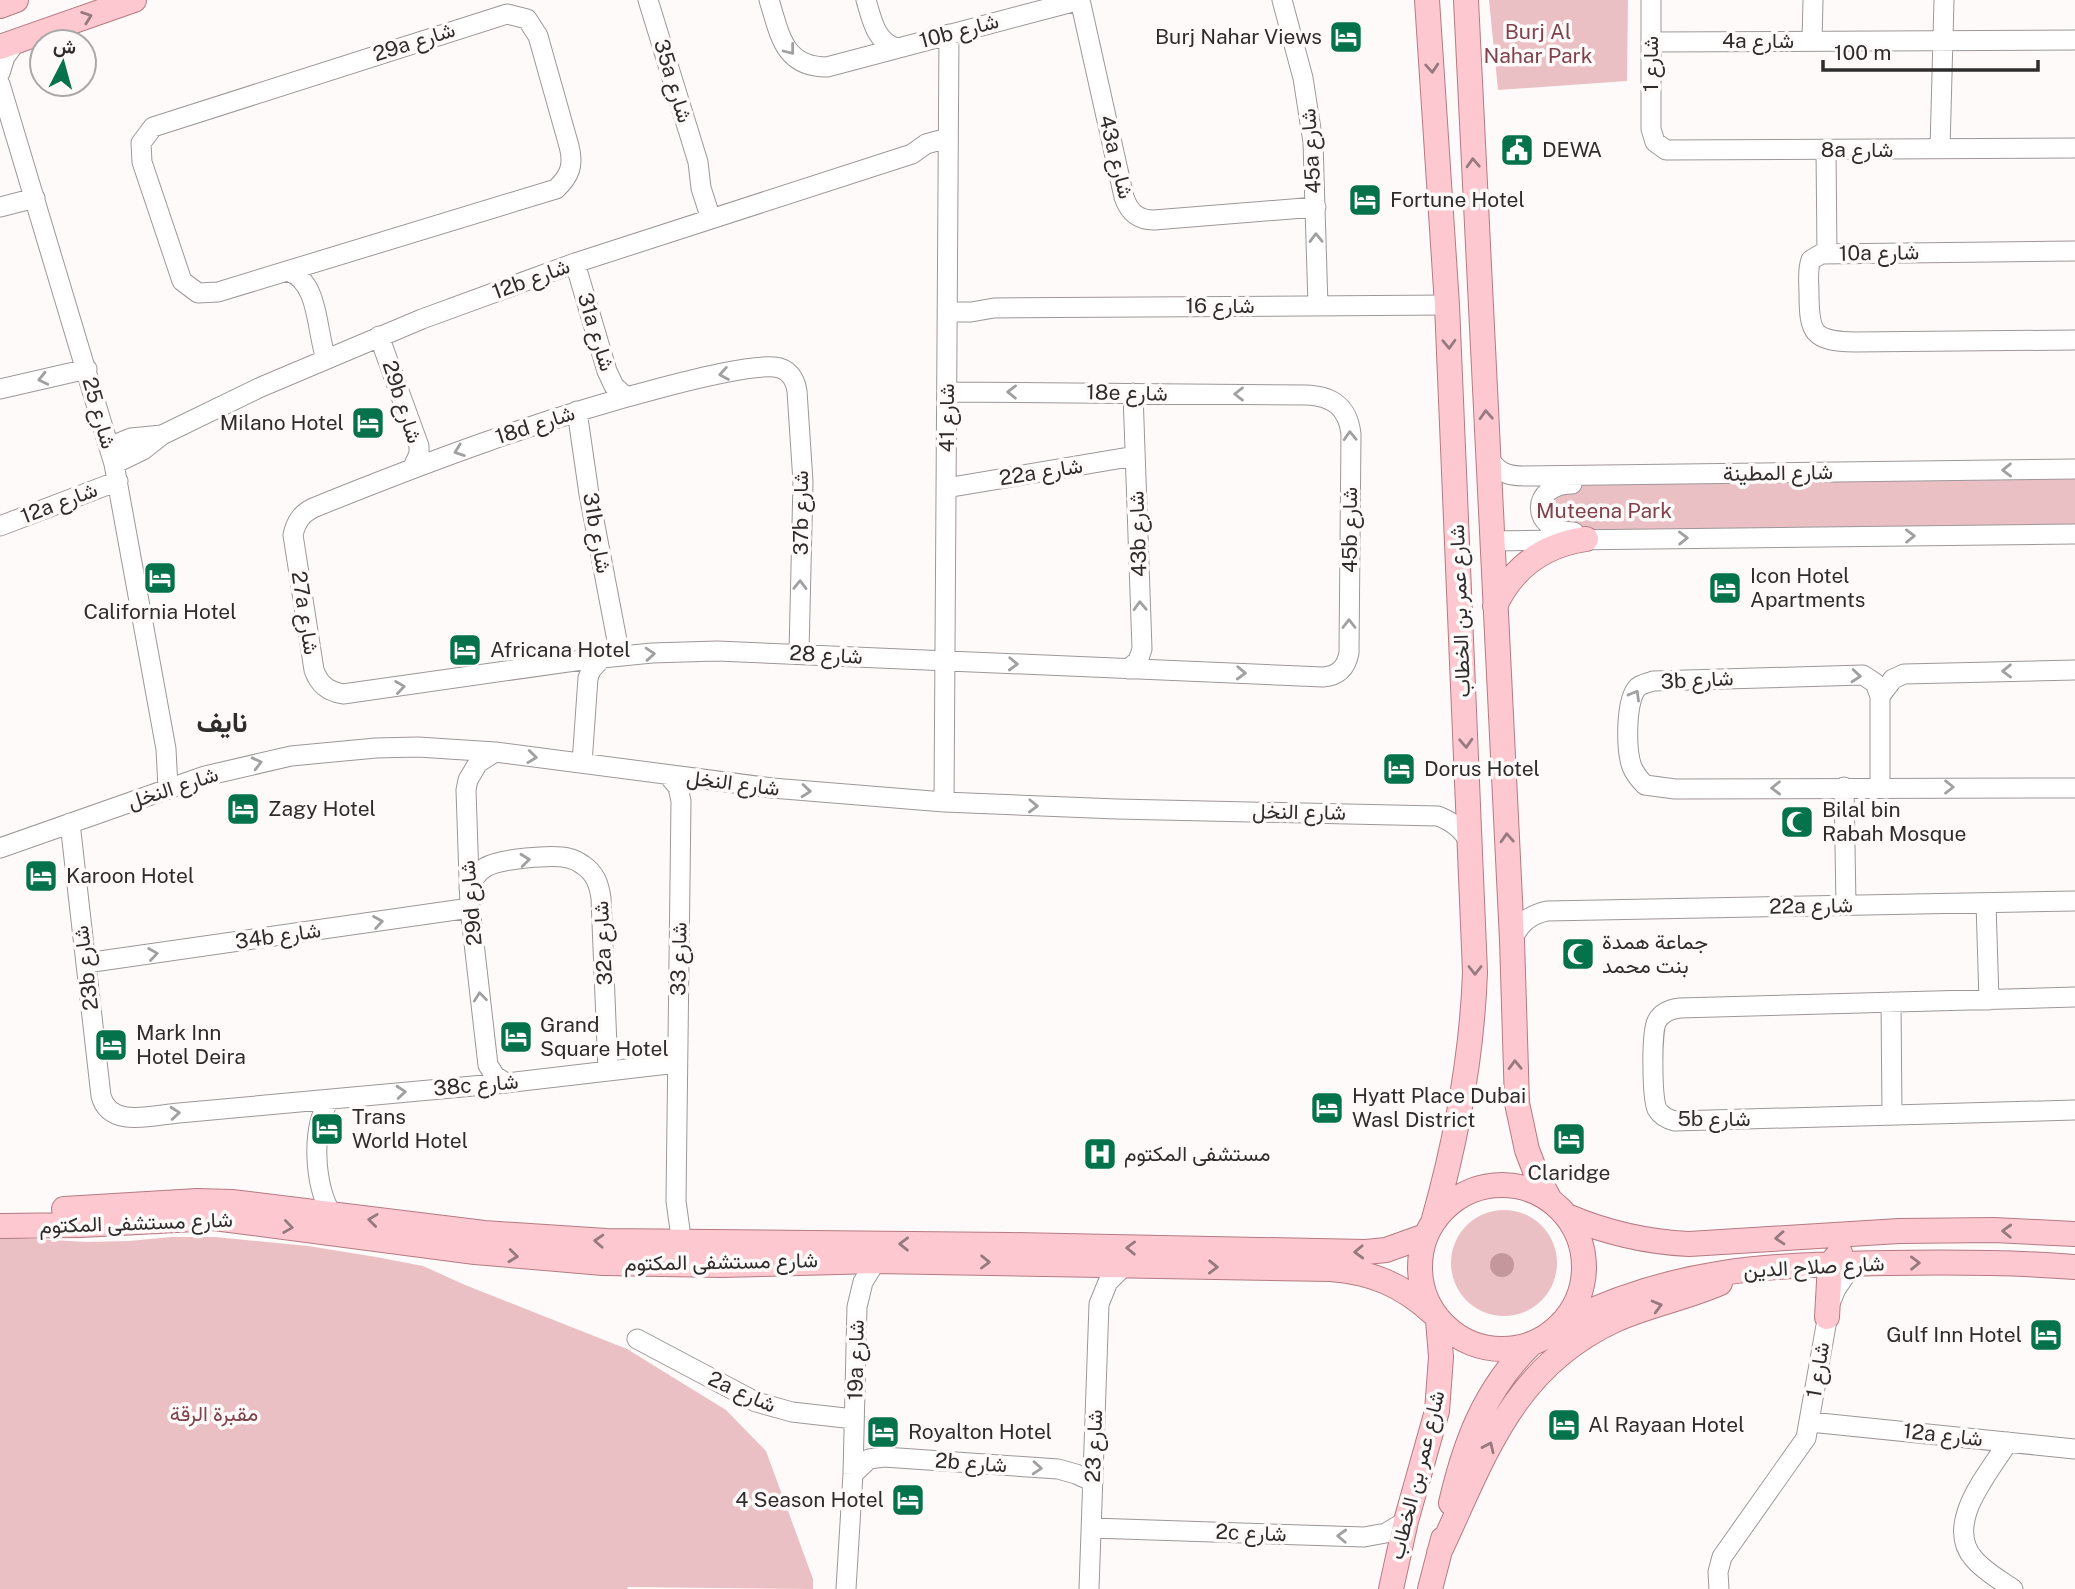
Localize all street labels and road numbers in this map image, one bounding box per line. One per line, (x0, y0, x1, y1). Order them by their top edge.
street label: 10b شارع (916, 8, 1002, 55)
street label: 29a شارع (370, 17, 459, 68)
street label: 4a شارع (1722, 28, 1794, 55)
street label: 35a شارع (647, 36, 698, 126)
street label: شارع 1 (1638, 36, 1665, 92)
street label: 45a شارع (1295, 107, 1328, 195)
street label: 43a شارع (1092, 112, 1139, 202)
street label: 8a شارع (1821, 137, 1893, 164)
street label: 10a شارع (1839, 239, 1919, 268)
street label: 12b شارع (489, 253, 574, 306)
street label: 31a شارع (571, 290, 620, 375)
street label: شارع 16 (1186, 293, 1254, 320)
street label: 29b شارع (375, 357, 428, 447)
street label: شارع 25 (75, 374, 122, 452)
street label: 18e شارع (1086, 379, 1168, 408)
street label: شارع 41 (934, 383, 961, 453)
street label: 18d شارع (492, 400, 578, 451)
street label: 22a شارع (997, 453, 1085, 492)
street label: شارع المطينة (1723, 459, 1833, 488)
street label: 37b شارع (788, 471, 815, 556)
street label: 12a شارع (17, 477, 101, 530)
street label: 45b شارع (1337, 487, 1364, 573)
street label: 43b شارع (1124, 490, 1153, 578)
street label: 31b شارع (576, 491, 617, 576)
street label: شارع عمر بن الخطاب (1444, 524, 1477, 698)
street label: 27a شارع (285, 569, 324, 657)
street label: شارع 28 (789, 640, 863, 671)
street label: 3b شارع (1660, 665, 1734, 696)
street label: شارع النخل (124, 761, 222, 816)
street label: شارع النخل (685, 764, 781, 803)
street label: شارع النخل (1252, 798, 1346, 827)
street label: 29d شارع (454, 859, 489, 947)
street label: 22a شارع (1769, 892, 1853, 921)
street label: 32a شارع (588, 900, 619, 986)
street label: 34b شارع (234, 917, 323, 956)
street label: شارع 33 (665, 922, 694, 996)
street label: 23b شارع (68, 924, 105, 1012)
street label: 38c شارع (432, 1068, 520, 1103)
street label: 5b شارع (1677, 1106, 1751, 1133)
street label: شارع مستشفى المكتوم (39, 1207, 233, 1240)
street label: شارع مستشفى المكتوم (624, 1247, 818, 1278)
street label: شارع صلاح الدين (1743, 1250, 1885, 1285)
street label: 19a شارع (842, 1319, 871, 1401)
street label: شارع 1 (1801, 1340, 1836, 1400)
street label: 2a شارع (704, 1366, 780, 1419)
street label: شارع عمر بن الخطاب (1383, 1388, 1452, 1562)
street label: شارع 23 (1080, 1409, 1109, 1483)
street label: 12a شارع (1902, 1418, 1984, 1453)
street label: 2b شارع (934, 1448, 1008, 1479)
street label: 2c شارع (1215, 1519, 1287, 1548)

